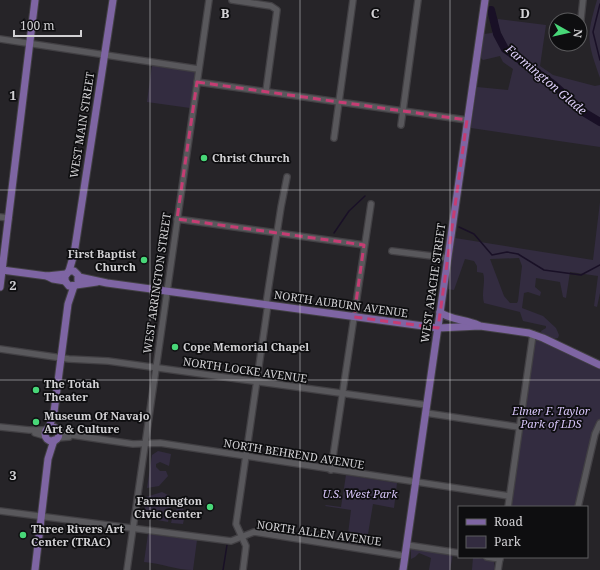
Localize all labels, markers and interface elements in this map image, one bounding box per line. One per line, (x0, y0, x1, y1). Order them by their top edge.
text: B (221, 4, 230, 22)
text: C (371, 4, 380, 22)
text: D (520, 4, 530, 22)
scale bar (14, 12, 81, 38)
north arrow (548, 12, 588, 52)
text: 100 m (20, 17, 55, 34)
text: N (570, 28, 586, 39)
water label: Farmington Glade (501, 40, 591, 119)
street label: WEST MAIN STREET (66, 71, 97, 179)
text: 1 (9, 86, 17, 104)
place label: Christ Church (212, 150, 291, 165)
marker: Christ Church (199, 153, 209, 163)
street label: WEST ARRINGTON STREET (139, 211, 174, 354)
street label: WEST APACHE STREET (417, 222, 448, 344)
place label: First Baptist Church (68, 246, 137, 274)
marker: First Baptist Church (139, 255, 149, 265)
text: 2 (9, 276, 17, 294)
street label: NORTH AUBURN AVENUE (273, 287, 409, 320)
place label: Cope Memorial Chapel (183, 339, 309, 354)
marker: Cope Memorial Chapel (170, 342, 180, 352)
street label: NORTH LOCKE AVENUE (182, 353, 308, 386)
place label: The Totah Theater (44, 376, 100, 404)
marker: The Totah Theater (31, 385, 41, 395)
park label: Elmer F. Taylor Park of LDS (511, 403, 591, 431)
place label: Museum Of Navajo Art & Culture (44, 408, 150, 436)
marker: Museum Of Navajo Art & Culture (31, 417, 41, 427)
street label: NORTH BEHREND AVENUE (223, 435, 366, 472)
text: 3 (9, 466, 17, 484)
park label: U.S. West Park (322, 486, 398, 501)
place label: Farmington Civic Center (134, 493, 203, 521)
marker: Farmington Civic Center (205, 502, 215, 512)
legend (458, 506, 588, 558)
text: Road (494, 513, 524, 530)
street label: NORTH ALLEN AVENUE (256, 516, 383, 549)
place label: Three Rivers Art Center (TRAC) (31, 521, 124, 549)
marker: Three Rivers Art Center (TRAC) (18, 530, 28, 540)
text: Park (494, 533, 522, 550)

